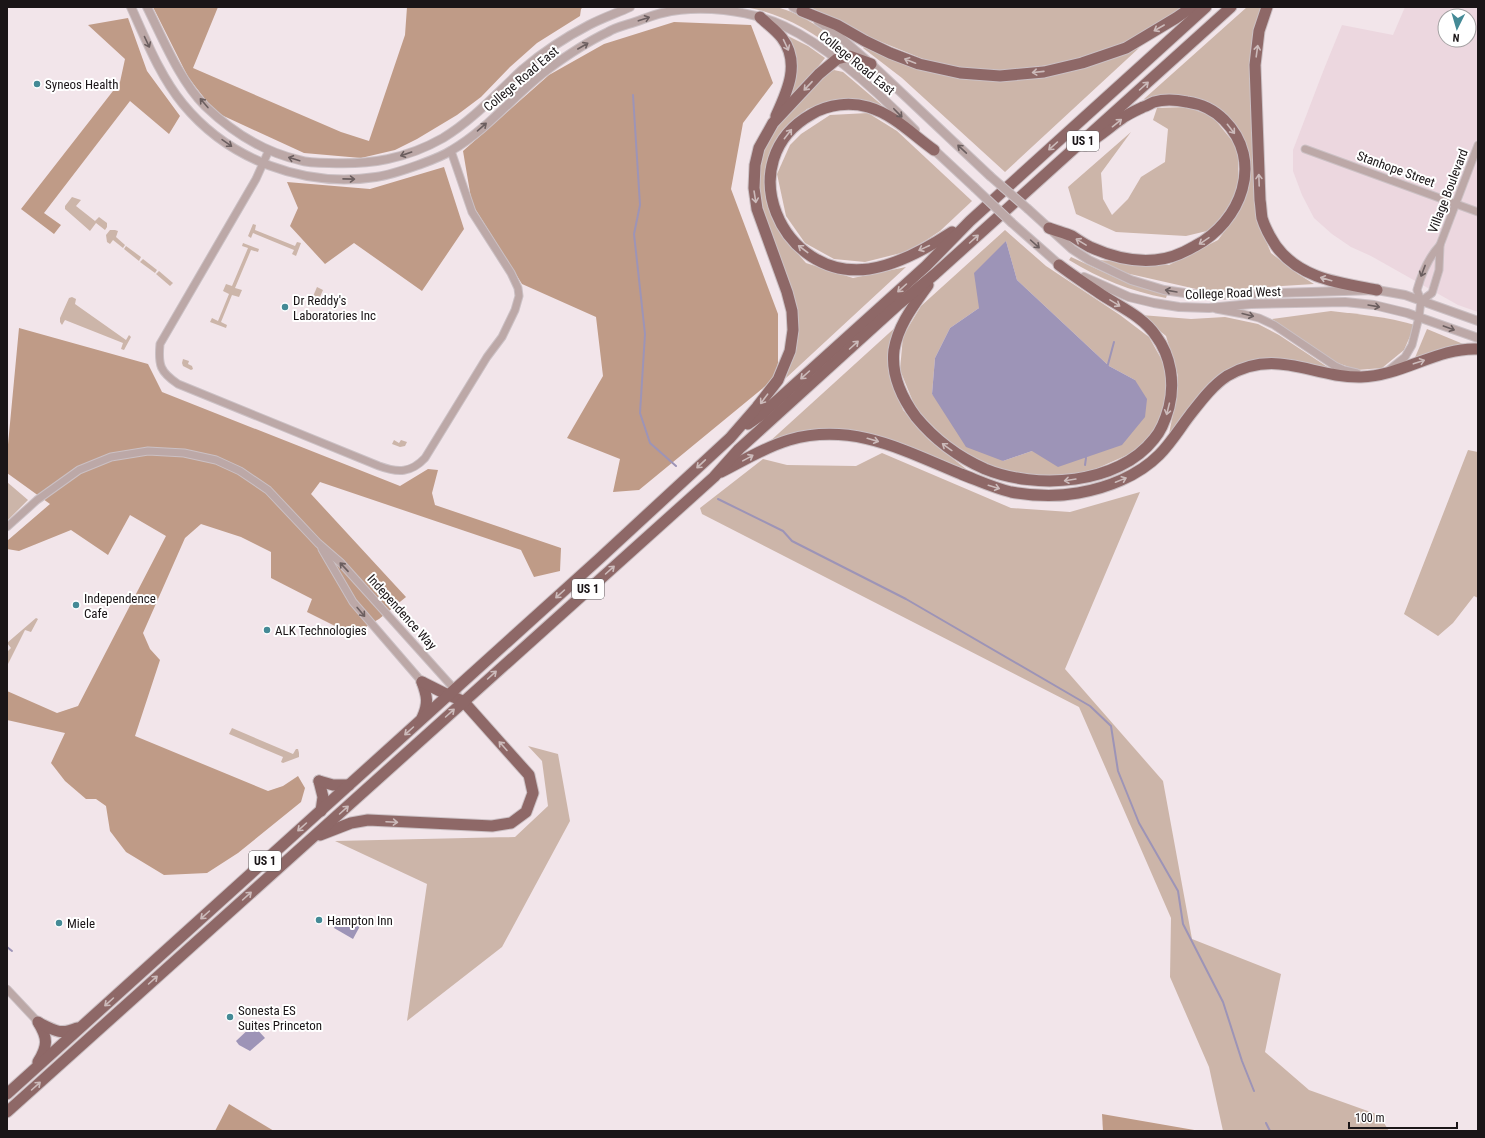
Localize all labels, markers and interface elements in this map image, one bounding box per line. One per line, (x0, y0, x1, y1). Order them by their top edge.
north arrow (1437, 8, 1477, 48)
one-way arrow (638, 15, 651, 22)
one-way arrow (1153, 25, 1165, 33)
street label: College Road East (816, 28, 898, 98)
text: N (1452, 31, 1460, 44)
one-way arrow (144, 36, 151, 48)
one-way arrow (783, 39, 790, 51)
one-way arrow (577, 42, 589, 50)
street label: College Road East (481, 43, 562, 115)
one-way arrow (1253, 44, 1261, 57)
one-way arrow (904, 56, 916, 64)
one-way arrow (1032, 69, 1045, 76)
place label: Syneos Health (45, 77, 118, 92)
marker: Syneos Health (32, 79, 42, 89)
one-way arrow (804, 80, 813, 91)
one-way arrow (1138, 82, 1148, 91)
one-way arrow (199, 98, 208, 108)
one-way arrow (893, 108, 903, 118)
one-way arrow (1111, 119, 1122, 127)
one-way arrow (477, 123, 487, 132)
one-way arrow (1227, 123, 1235, 134)
one-way arrow (783, 129, 792, 140)
road number: US 1 (1067, 131, 1099, 151)
one-way arrow (221, 139, 232, 147)
one-way arrow (1048, 142, 1058, 151)
one-way arrow (957, 144, 967, 154)
street label: Village Boulevard (1425, 147, 1471, 235)
street label: Stanhope Street (1355, 148, 1437, 190)
one-way arrow (400, 151, 413, 158)
one-way arrow (288, 155, 301, 162)
one-way arrow (1256, 174, 1263, 187)
one-way arrow (342, 176, 355, 183)
one-way arrow (751, 190, 759, 203)
one-way arrow (969, 234, 980, 243)
one-way arrow (1198, 236, 1209, 245)
one-way arrow (1076, 238, 1087, 246)
one-way arrow (1030, 240, 1041, 249)
one-way arrow (798, 245, 809, 254)
one-way arrow (919, 245, 931, 252)
one-way arrow (1419, 265, 1427, 277)
one-way arrow (1319, 275, 1332, 282)
one-way arrow (897, 283, 907, 292)
street label: College Road West (1185, 284, 1281, 302)
one-way arrow (1165, 287, 1178, 295)
place label: Dr Reddy's Laboratories Inc (293, 293, 376, 323)
one-way arrow (1109, 299, 1120, 307)
marker: Dr Reddy's Laboratories Inc (280, 302, 290, 312)
one-way arrow (1367, 302, 1380, 310)
one-way arrow (1241, 312, 1254, 319)
one-way arrow (1442, 324, 1454, 332)
one-way arrow (849, 340, 859, 349)
one-way arrow (1412, 358, 1425, 365)
one-way arrow (801, 370, 811, 379)
one-way arrow (759, 393, 768, 404)
one-way arrow (1164, 402, 1171, 415)
one-way arrow (866, 436, 879, 444)
one-way arrow (942, 443, 953, 452)
one-way arrow (742, 454, 754, 461)
one-way arrow (696, 459, 706, 469)
one-way arrow (1064, 476, 1077, 484)
one-way arrow (1114, 476, 1126, 484)
one-way arrow (987, 484, 1000, 491)
one-way arrow (339, 562, 349, 572)
one-way arrow (604, 565, 615, 574)
street label: Independence Way (364, 571, 440, 653)
road number: US 1 (572, 579, 604, 599)
one-way arrow (554, 590, 565, 599)
place label: Independence Cafe (84, 591, 156, 621)
marker: Independence Cafe (71, 600, 81, 610)
one-way arrow (356, 607, 365, 617)
place label: ALK Technologies (275, 623, 367, 638)
marker: ALK Technologies (262, 625, 272, 635)
one-way arrow (487, 670, 497, 680)
one-way arrow (445, 708, 455, 717)
one-way arrow (404, 726, 414, 736)
one-way arrow (498, 740, 507, 751)
one-way arrow (339, 805, 349, 815)
one-way arrow (385, 818, 398, 825)
one-way arrow (297, 823, 307, 832)
road number: US 1 (249, 851, 281, 871)
one-way arrow (241, 892, 251, 901)
one-way arrow (200, 910, 211, 919)
place label: Hampton Inn (327, 913, 393, 928)
marker: Hampton Inn (314, 915, 324, 925)
place label: Miele (67, 916, 95, 931)
marker: Miele (54, 918, 64, 928)
one-way arrow (148, 976, 159, 985)
one-way arrow (104, 997, 114, 1007)
place label: Sonesta ES Suites Princeton (238, 1003, 322, 1033)
marker: Sonesta ES Suites Princeton (225, 1012, 235, 1022)
one-way arrow (31, 1081, 41, 1091)
scale bar (1349, 1104, 1457, 1130)
text: 100 m (1355, 1111, 1385, 1125)

